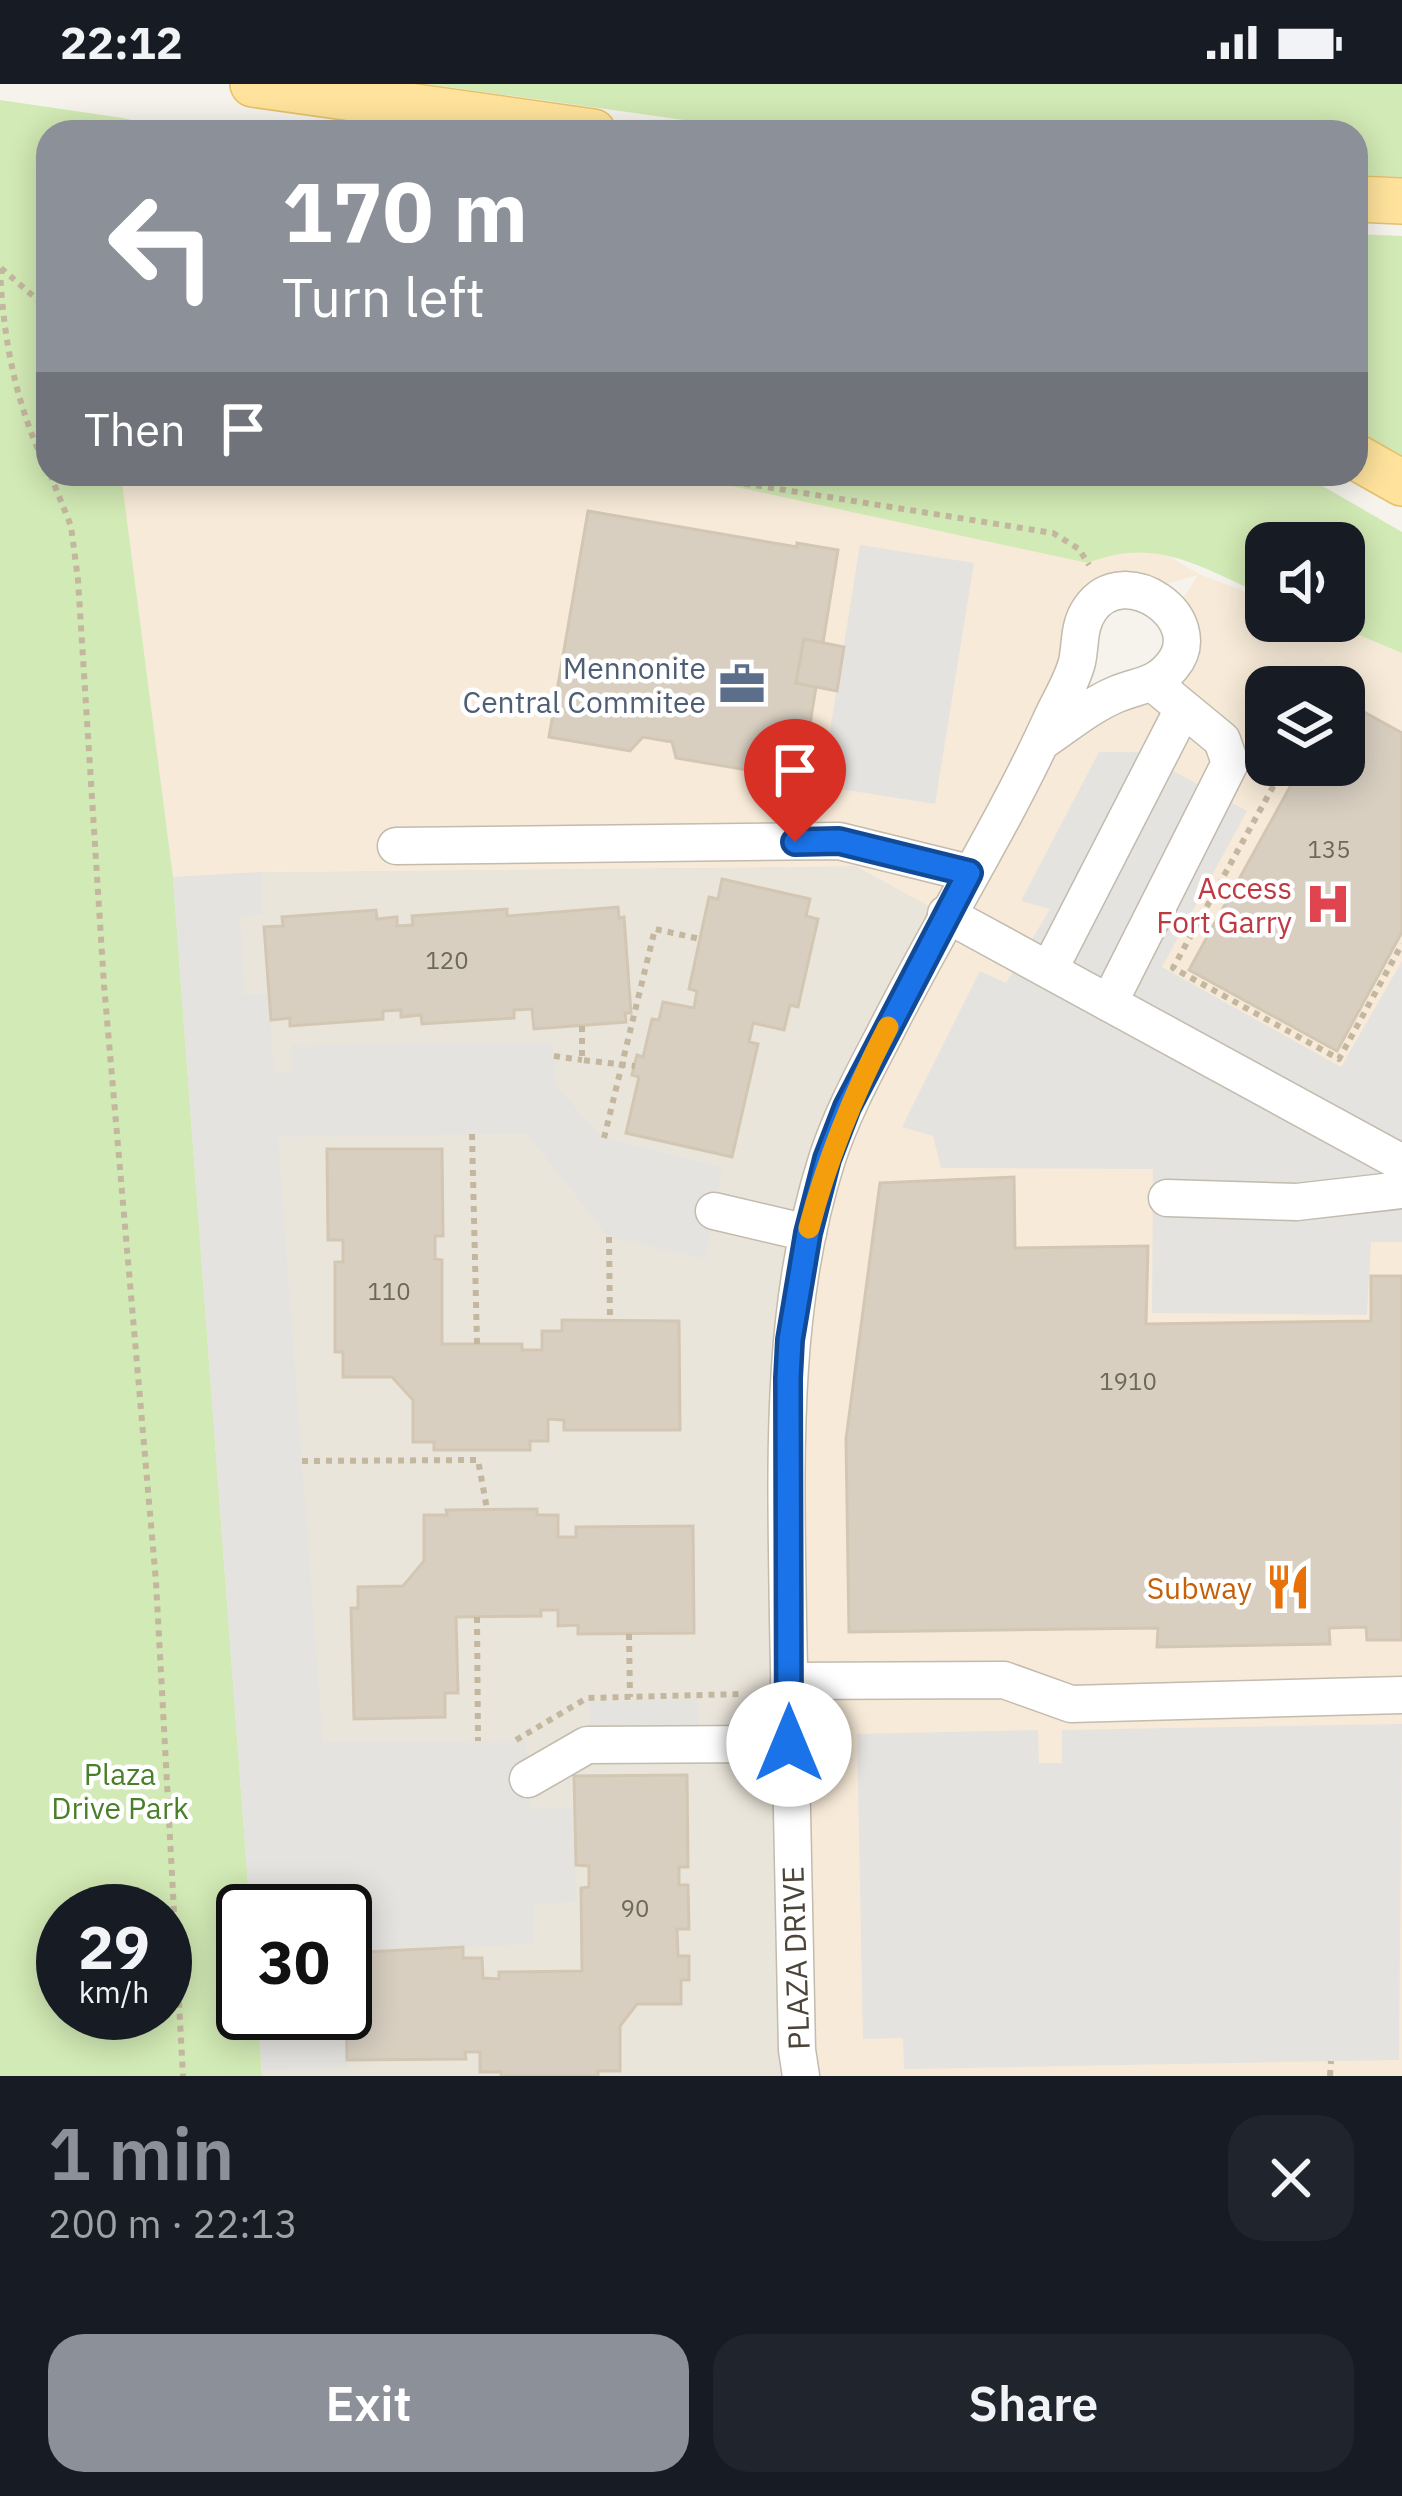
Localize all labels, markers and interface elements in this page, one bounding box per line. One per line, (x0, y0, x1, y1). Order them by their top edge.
text: 22:12 (60, 13, 183, 71)
text: 170 m (282, 156, 528, 265)
icon: left (84, 168, 240, 324)
text: Turn left (282, 262, 485, 332)
icon: arrive (210, 396, 276, 462)
text: Then (84, 400, 186, 458)
map controls (1245, 522, 1365, 786)
button: sound (1245, 522, 1365, 642)
place label: Mennonite Central Commitee (463, 648, 706, 721)
office icon: Mennonite Central Commitee (717, 659, 767, 709)
button: layers (1245, 666, 1365, 786)
pin (744, 719, 846, 842)
icon: arrive (762, 737, 828, 803)
house number: 135 (1307, 833, 1351, 865)
place label: Access Fort Garry (1156, 868, 1292, 941)
hospital icon: Access Fort Garry (1303, 879, 1353, 929)
house number: 120 (425, 944, 469, 976)
house number: 110 (367, 1275, 411, 1307)
house number: 1910 (1099, 1365, 1157, 1397)
restaurant icon: Subway (1263, 1562, 1313, 1612)
place label: Subway (1147, 1568, 1252, 1607)
position arrow (726, 1681, 852, 1807)
park label: Plaza Drive Park (51, 1754, 189, 1827)
street label: PLAZA DRIVE (772, 1865, 818, 2051)
speed limit sign: 30 (216, 1884, 372, 2040)
house number: 90 (621, 1892, 649, 1924)
text: 29 (78, 1907, 150, 1986)
text: km/h (79, 1972, 149, 2011)
text: 1 min (48, 2106, 234, 2200)
button: close (1228, 2115, 1354, 2241)
text: 200 m · 22:13 (48, 2198, 298, 2249)
button: Exit (48, 2334, 689, 2472)
button: Share (713, 2334, 1354, 2472)

